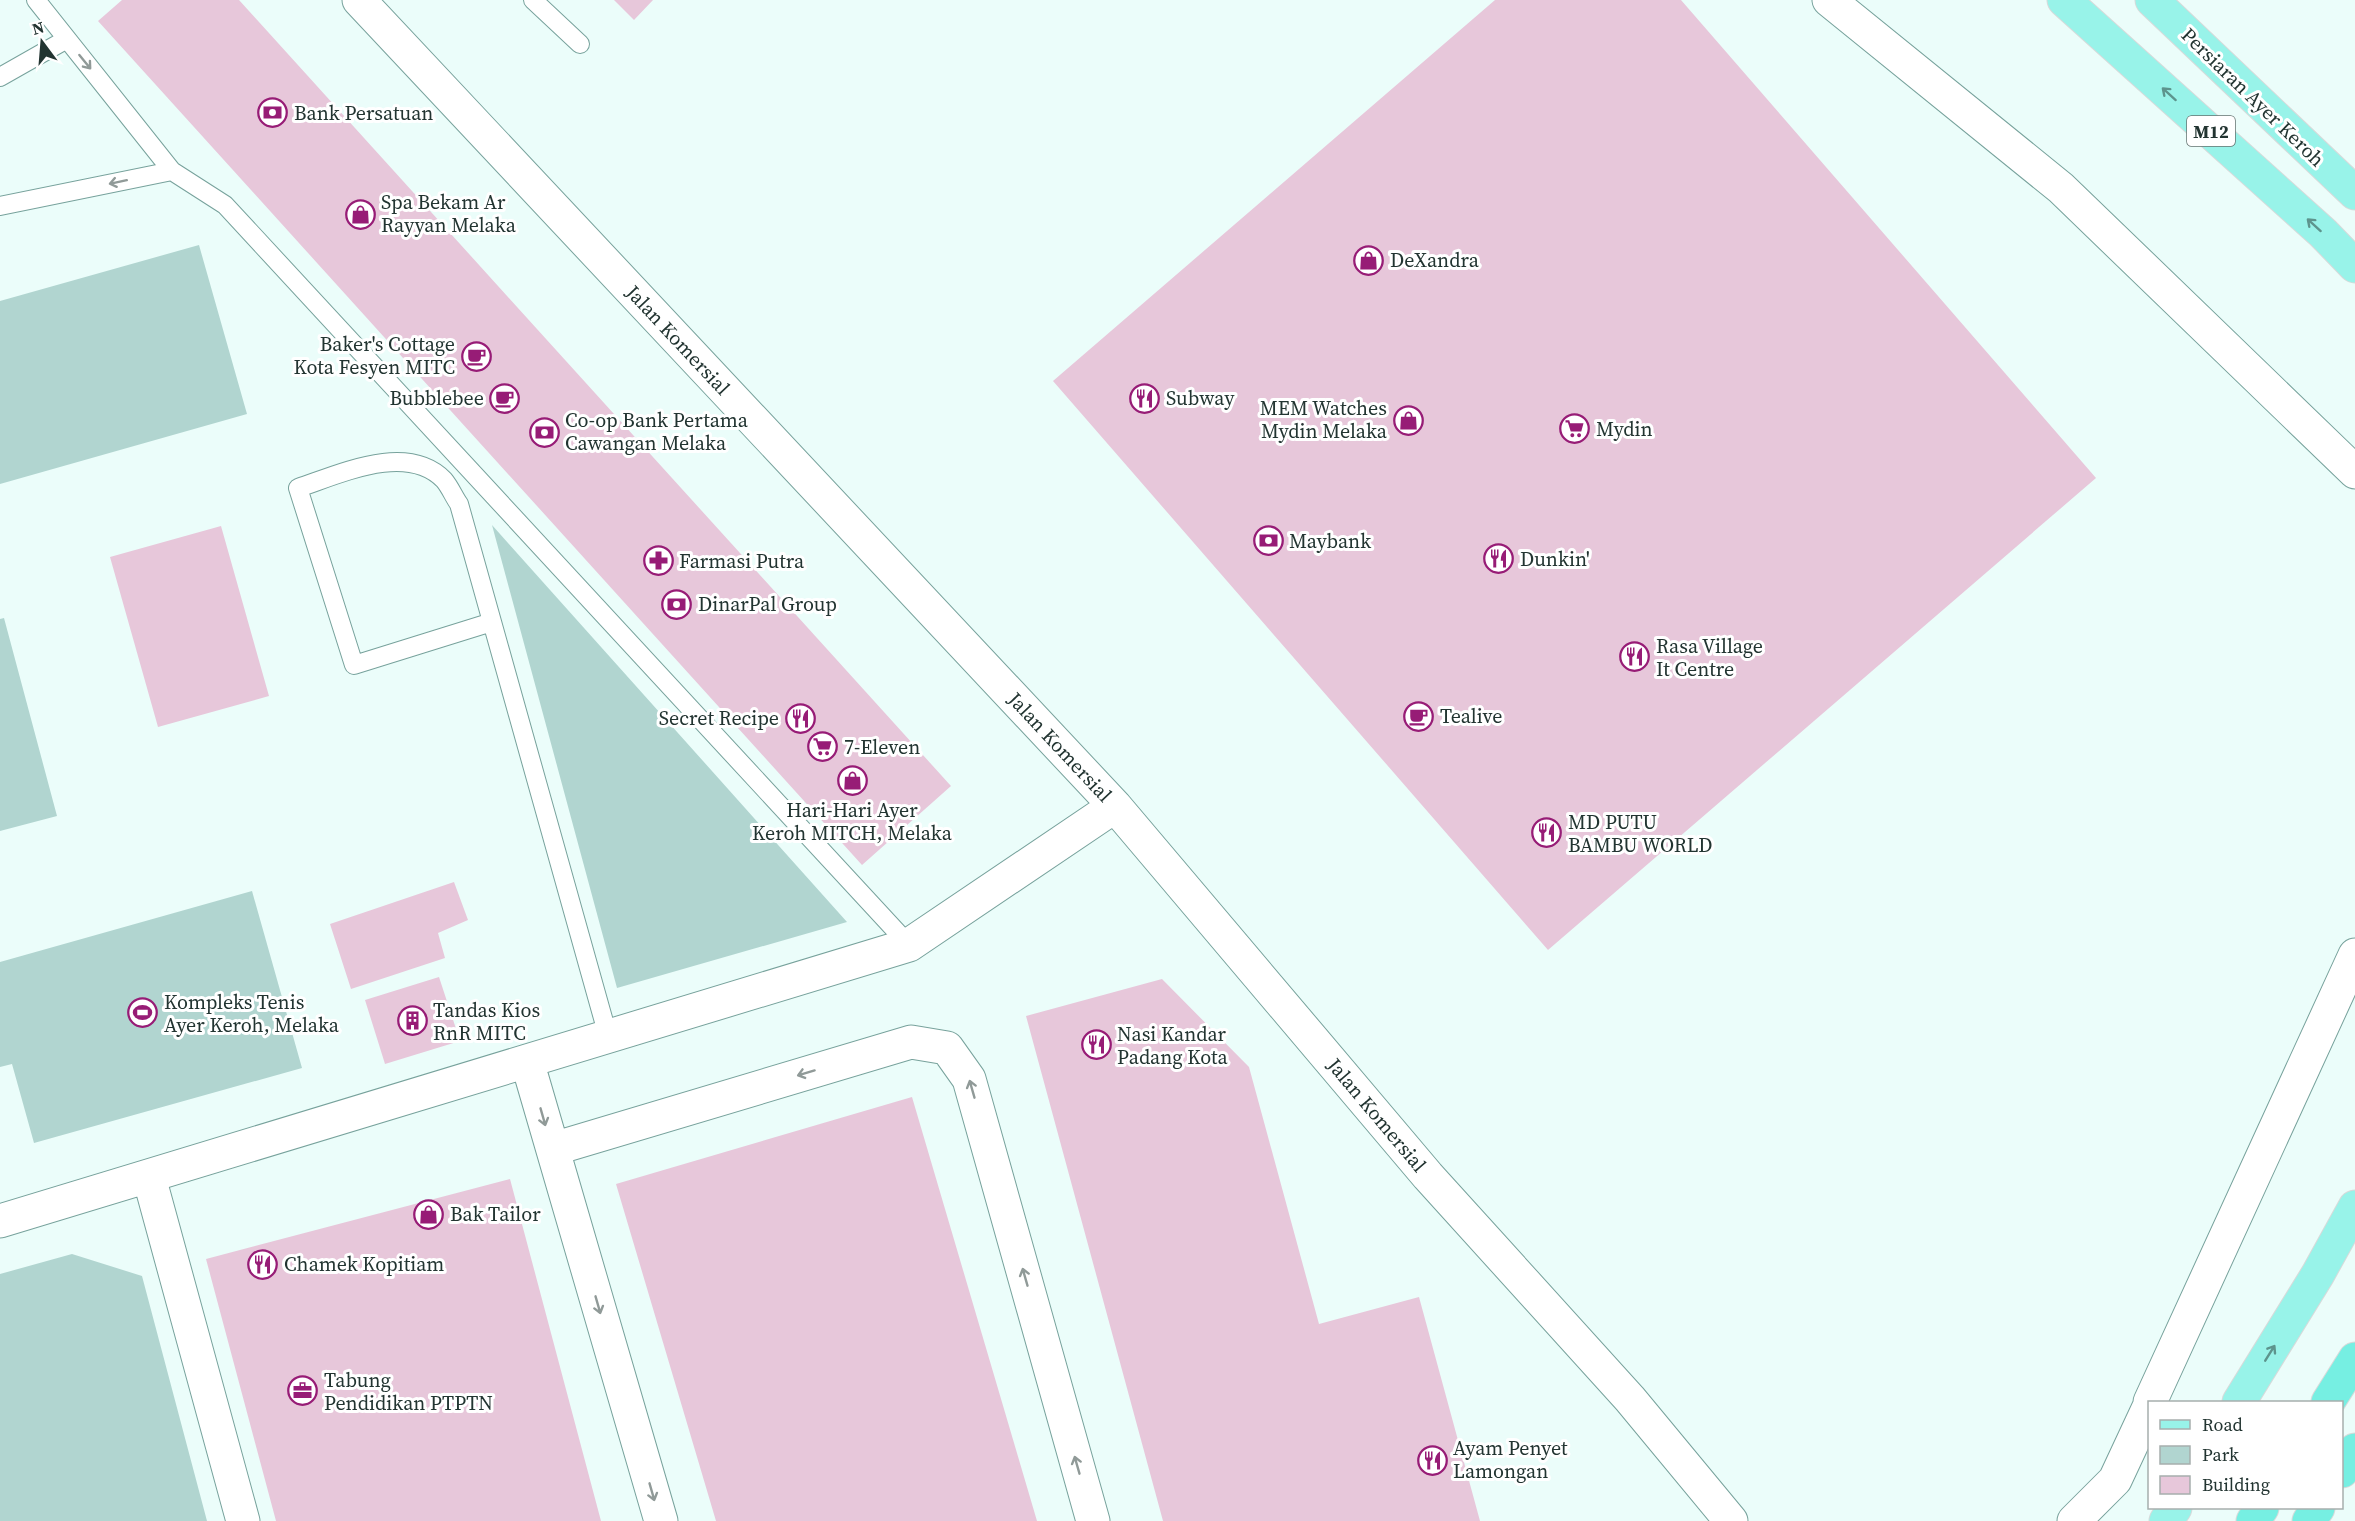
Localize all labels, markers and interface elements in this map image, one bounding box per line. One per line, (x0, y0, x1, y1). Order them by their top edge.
north arrow (12, 12, 72, 72)
text: N (29, 15, 47, 40)
street label: Persiaran Ayer Keroh (2175, 21, 2331, 173)
one-way arrow (79, 54, 92, 70)
one-way arrow (2162, 87, 2177, 101)
bank icon: Bank Persatuan (257, 97, 289, 129)
place label: Bank Persatuan (294, 99, 433, 127)
road number: M12 (2187, 116, 2235, 146)
one-way arrow (109, 177, 128, 188)
place label: Spa Bekam Ar Rayyan Melaka (381, 188, 517, 239)
shop icon: Spa Bekam Ar Rayyan Melaka (344, 198, 376, 230)
one-way arrow (2307, 218, 2322, 232)
shop icon: DeXandra (1353, 244, 1385, 276)
place label: DeXandra (1390, 246, 1480, 274)
street label: Jalan Komersial (619, 278, 736, 401)
place label: Baker's Cottage Kota Fesyen MITC (294, 330, 455, 381)
cafe icon: Baker's Cottage Kota Fesyen MITC (460, 340, 492, 372)
cafe icon: Bubblebee (489, 382, 521, 414)
restaurant icon: Subway (1129, 382, 1161, 414)
place label: Bubblebee (390, 384, 484, 412)
place label: Subway (1166, 384, 1235, 412)
place label: MEM Watches Mydin Melaka (1260, 394, 1388, 445)
shop icon: MEM Watches Mydin Melaka (1392, 404, 1424, 436)
place label: Co-op Bank Pertama Cawangan Melaka (565, 406, 749, 457)
supermarket icon: Mydin (1559, 413, 1591, 445)
place label: Mydin (1596, 415, 1653, 443)
bank icon: Co-op Bank Pertama Cawangan Melaka (528, 416, 560, 448)
bank icon: Maybank (1252, 525, 1284, 557)
place label: Maybank (1289, 527, 1371, 555)
restaurant icon: Dunkin' (1483, 543, 1515, 575)
pharmacy icon: Farmasi Putra (642, 545, 674, 577)
place label: Dunkin' (1520, 545, 1590, 573)
place label: Farmasi Putra (679, 547, 805, 575)
bank icon: DinarPal Group (661, 588, 693, 620)
place label: DinarPal Group (698, 590, 837, 618)
place label: Rasa Village It Centre (1656, 632, 1763, 683)
restaurant icon: Rasa Village It Centre (1619, 641, 1651, 673)
street label: Jalan Komersial (1001, 685, 1118, 808)
cafe icon: Tealive (1403, 700, 1435, 732)
restaurant icon: Secret Recipe (784, 702, 816, 734)
place label: Tealive (1440, 702, 1502, 730)
place label: Secret Recipe (659, 704, 779, 732)
supermarket icon: 7-Eleven (807, 731, 839, 763)
place label: 7-Eleven (844, 733, 920, 761)
shop icon: Hari-Hari Ayer Keroh MITCH, Melaka (836, 764, 868, 796)
place label: Hari-Hari Ayer Keroh MITCH, Melaka (752, 796, 953, 847)
place label: MD PUTU BAMBU WORLD (1568, 808, 1713, 859)
restaurant icon: MD PUTU BAMBU WORLD (1531, 817, 1563, 849)
place label: Kompleks Tenis Ayer Keroh, Melaka (164, 988, 340, 1039)
place label: Tandas Kios RnR MITC (433, 996, 540, 1047)
sports icon: Kompleks Tenis Ayer Keroh, Melaka (127, 997, 159, 1029)
building icon: Tandas Kios RnR MITC (396, 1005, 428, 1037)
place label: Nasi Kandar Padang Kota (1117, 1020, 1229, 1071)
restaurant icon: Nasi Kandar Padang Kota (1080, 1029, 1112, 1061)
street label: Jalan Komersial (1320, 1051, 1433, 1178)
one-way arrow (797, 1068, 816, 1079)
one-way arrow (966, 1080, 977, 1099)
one-way arrow (538, 1107, 549, 1126)
shop icon: Bak Tailor (413, 1198, 445, 1230)
place label: Bak Tailor (450, 1200, 541, 1228)
restaurant icon: Chamek Kopitiam (247, 1248, 279, 1280)
place label: Chamek Kopitiam (284, 1250, 444, 1278)
one-way arrow (1018, 1268, 1030, 1287)
one-way arrow (593, 1295, 604, 1314)
one-way arrow (2264, 1345, 2276, 1362)
place label: Tabung Pendidikan PTPTN (324, 1366, 493, 1417)
office icon: Tabung Pendidikan PTPTN (287, 1375, 319, 1407)
legend (2148, 1401, 2343, 1509)
text: Road (2202, 1412, 2243, 1437)
place label: Ayam Penyet Lamongan (1453, 1434, 1568, 1485)
text: Park (2202, 1442, 2239, 1467)
restaurant icon: Ayam Penyet Lamongan (1416, 1444, 1448, 1476)
one-way arrow (1071, 1456, 1082, 1475)
text: Building (2202, 1472, 2270, 1497)
one-way arrow (647, 1482, 659, 1501)

